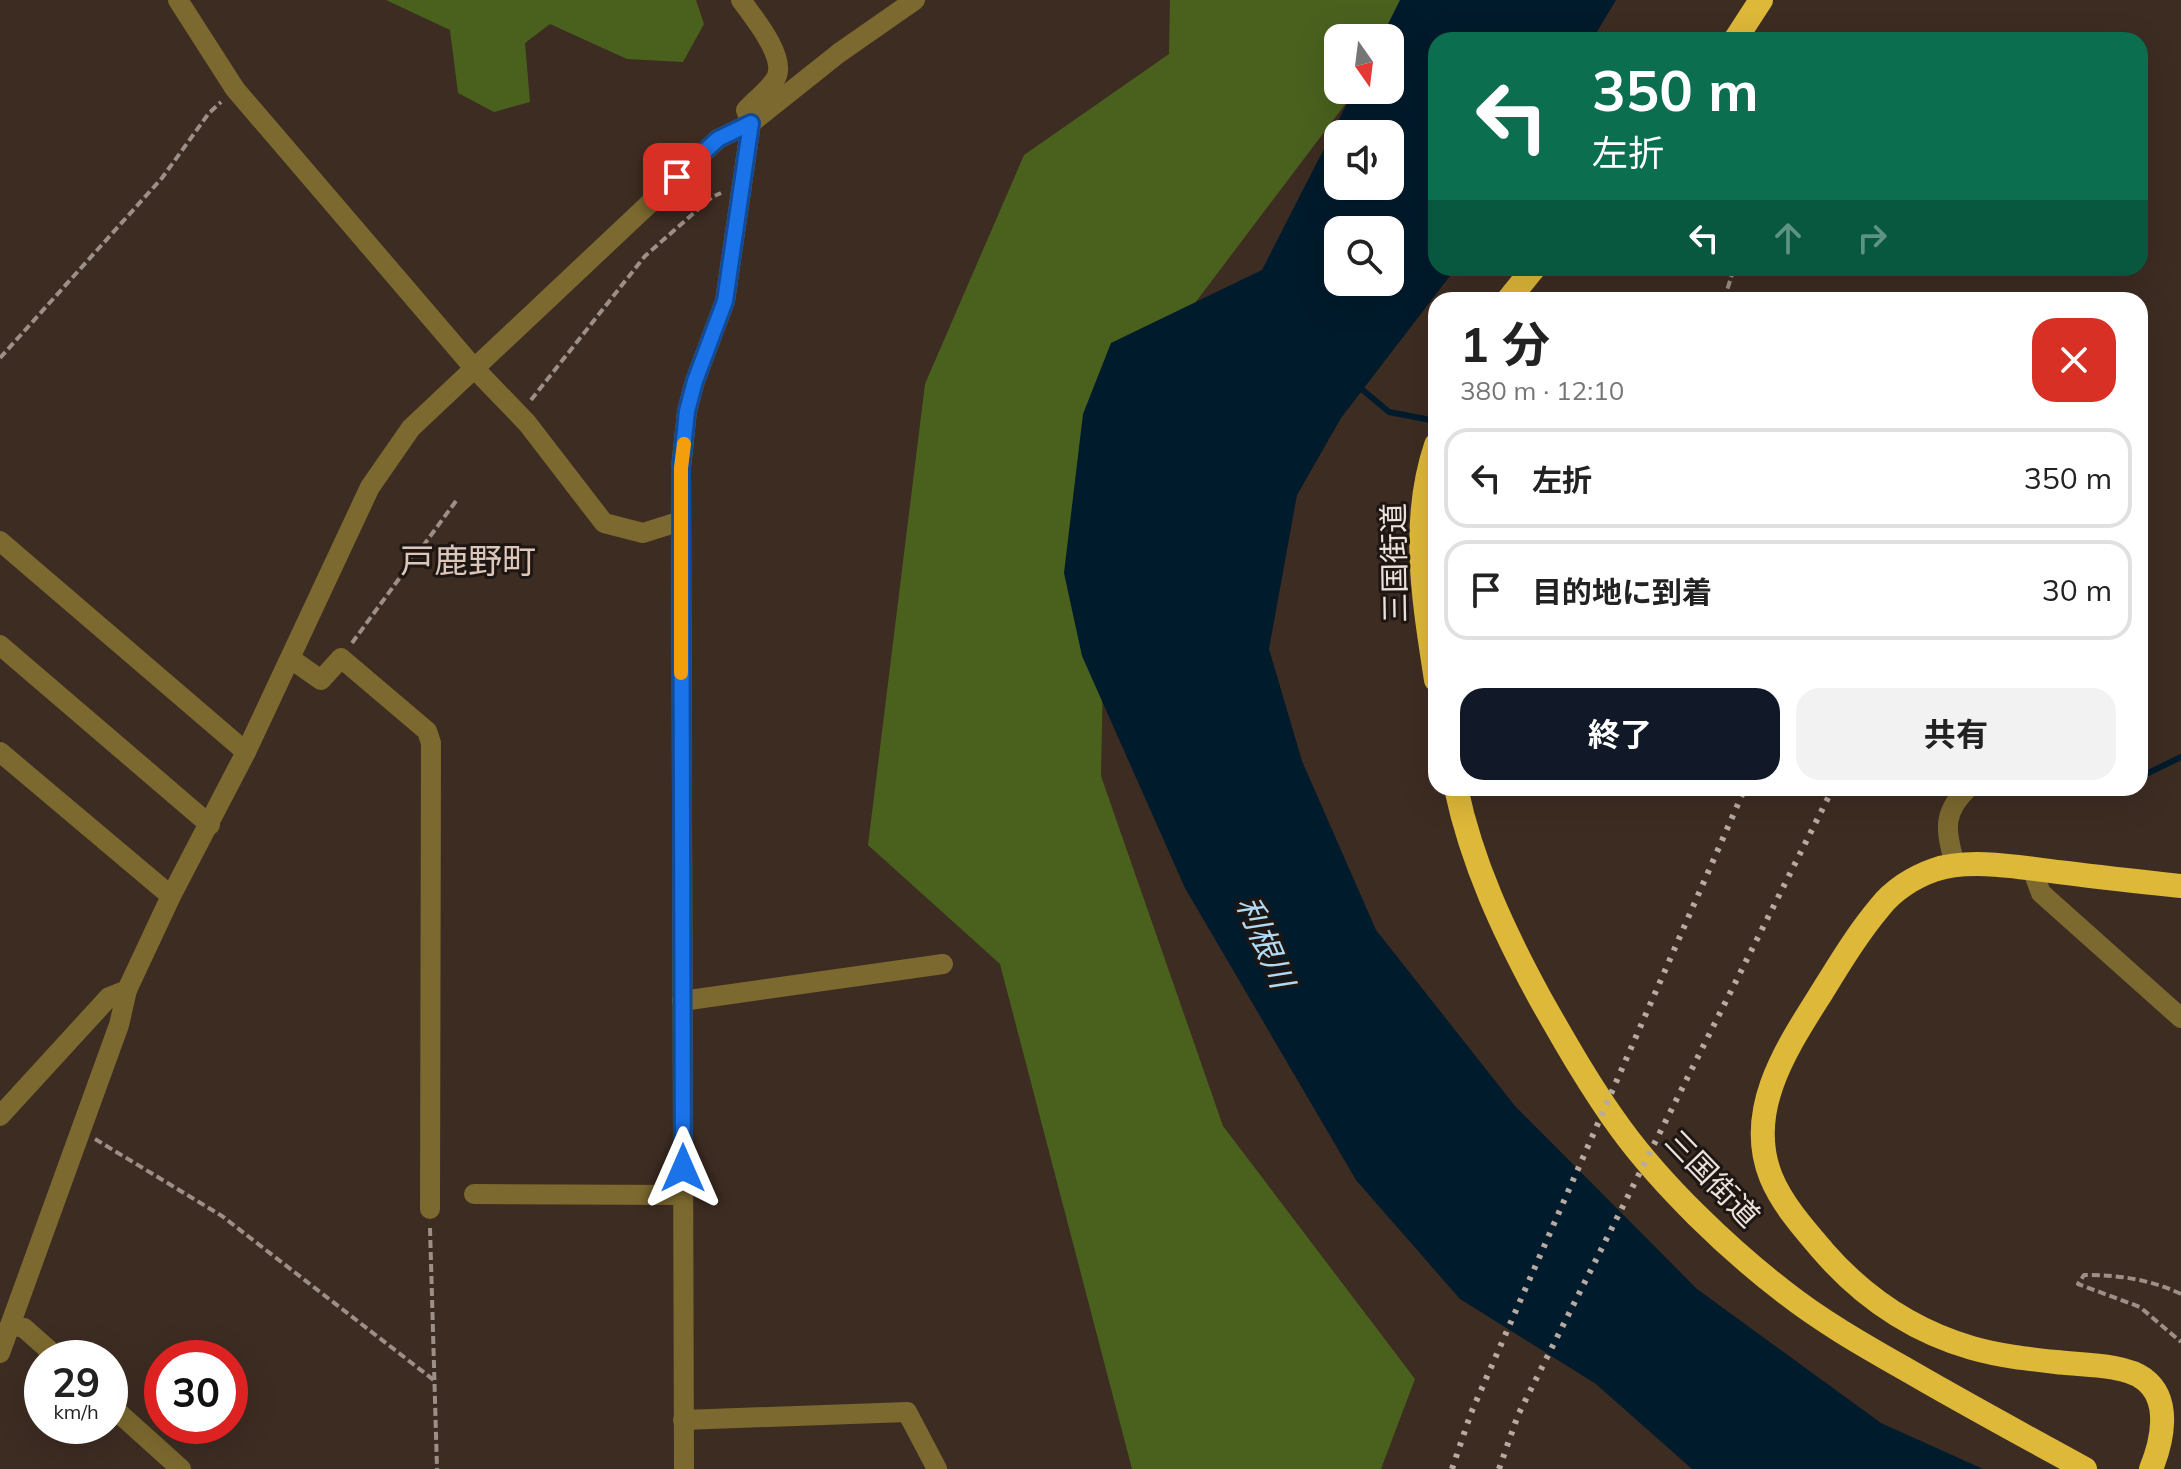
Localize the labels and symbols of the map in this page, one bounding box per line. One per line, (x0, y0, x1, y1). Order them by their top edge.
north arrow (1324, 24, 1404, 104)
pin (643, 143, 711, 211)
street label: 三国街道 (1374, 503, 1414, 623)
district label: 戸鹿野町 (400, 539, 536, 582)
water label: 利根川 (1229, 890, 1304, 996)
street label: 三国街道 (1657, 1122, 1768, 1235)
position arrow (641, 1126, 725, 1210)
speed limit sign: 30 (144, 1340, 248, 1444)

